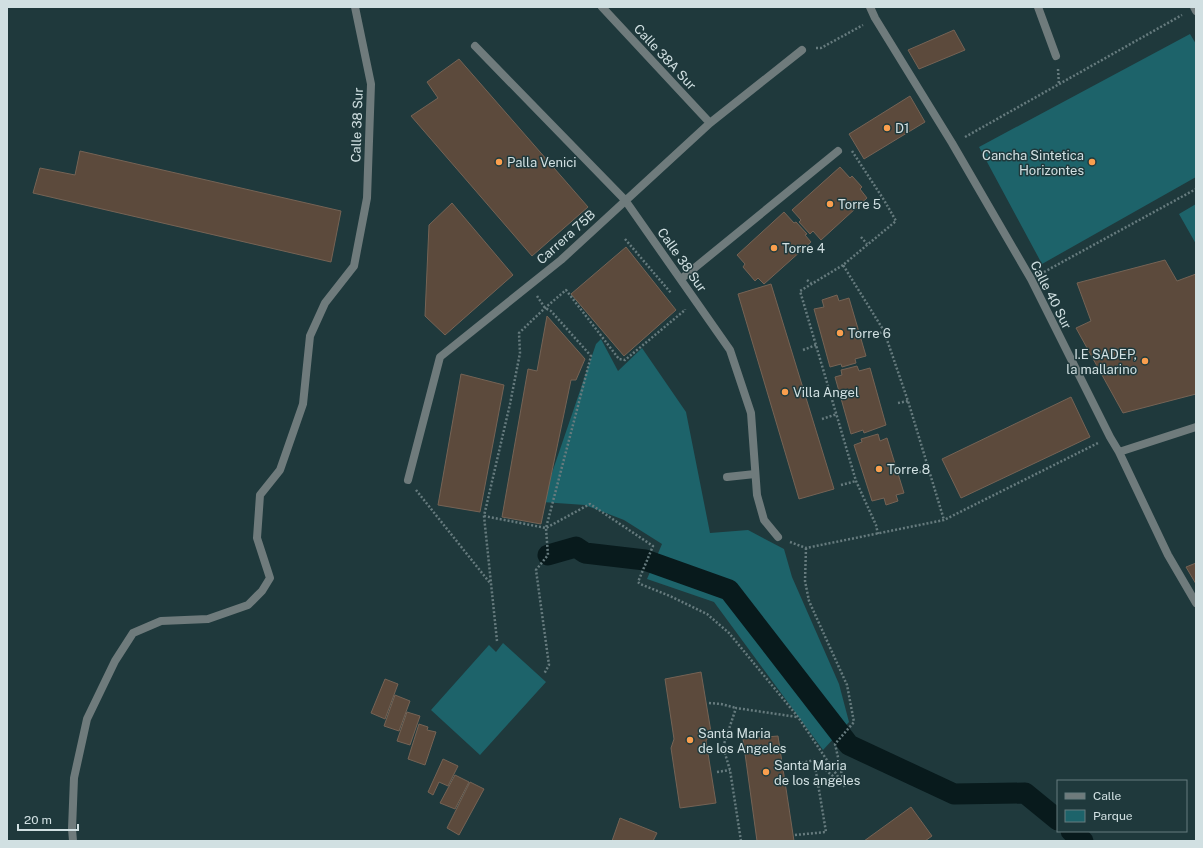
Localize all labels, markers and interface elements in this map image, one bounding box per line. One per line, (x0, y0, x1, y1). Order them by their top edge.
street label: Calle 38A Sur (631, 21, 699, 93)
street label: Calle 38 Sur (348, 87, 366, 163)
place label: D1 (895, 121, 909, 136)
marker: D1 (882, 123, 892, 133)
place label: Cancha Sintetica Horizontes (982, 148, 1084, 178)
place label: Palla Venici (507, 155, 576, 170)
marker: Palla Venici (494, 157, 504, 167)
marker: Cancha Sintetica Horizontes (1087, 157, 1097, 167)
place label: Torre 5 (838, 197, 881, 212)
marker: Torre 5 (825, 199, 835, 209)
street label: Carrera 75B (534, 207, 598, 267)
street label: Calle 38 Sur (654, 225, 710, 295)
place label: Torre 4 (782, 241, 825, 256)
marker: Torre 4 (769, 243, 779, 253)
street label: Calle 40 Sur (1027, 258, 1075, 332)
place label: Torre 6 (848, 326, 891, 341)
marker: Torre 6 (835, 328, 845, 338)
place label: I.E SADEP, la mallarino (1066, 347, 1137, 377)
marker: I.E SADEP, la mallarino (1140, 356, 1150, 366)
place label: Villa Angel (793, 385, 859, 400)
marker: Villa Angel (780, 387, 790, 397)
place label: Torre 8 (887, 462, 930, 477)
marker: Torre 8 (874, 464, 884, 474)
place label: Santa Maria de los Angeles (698, 726, 786, 756)
marker: Santa Maria de los Angeles (685, 735, 695, 745)
place label: Santa Maria de los angeles (774, 758, 860, 788)
marker: Santa Maria de los angeles (761, 767, 771, 777)
legend (1057, 780, 1187, 832)
text: Calle (1093, 789, 1122, 803)
scale bar (18, 806, 78, 832)
text: Parque (1093, 809, 1133, 823)
text: 20 m (24, 813, 52, 827)

